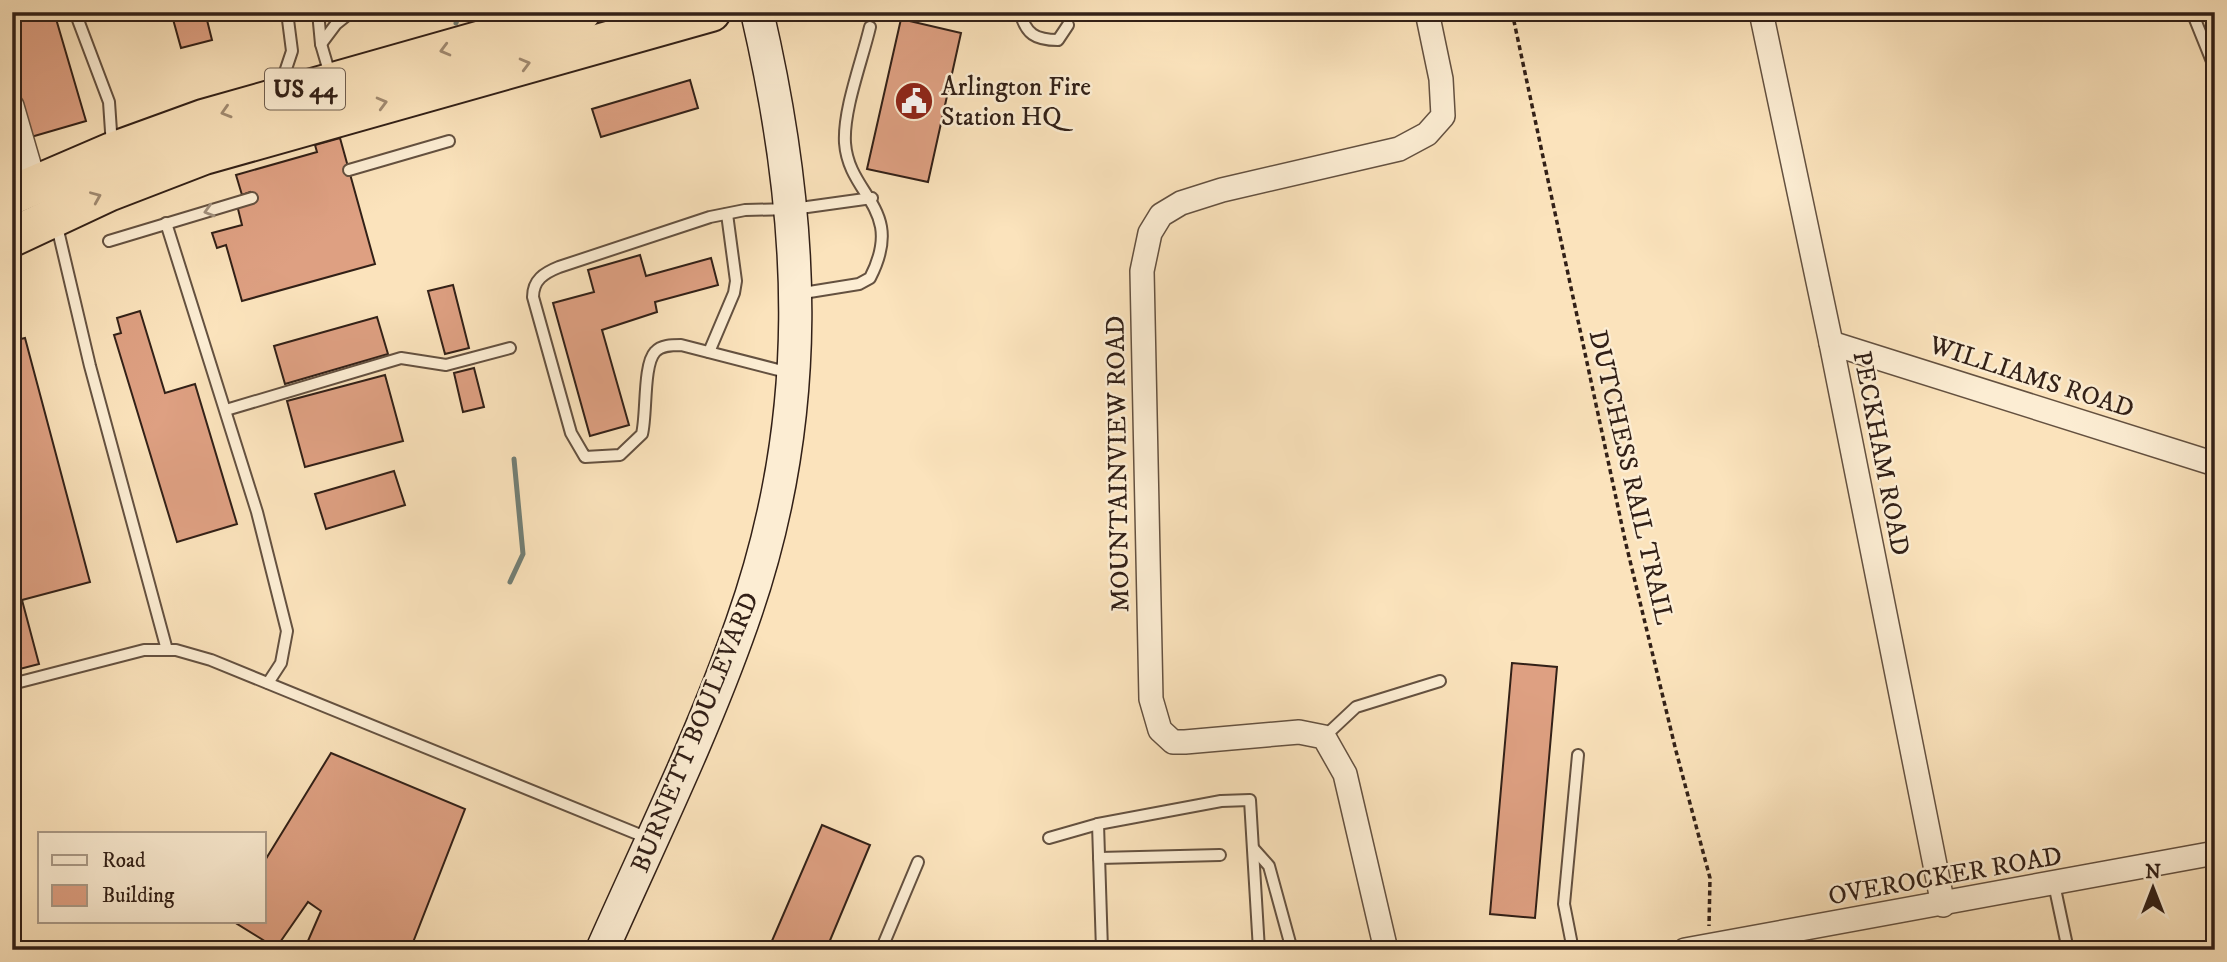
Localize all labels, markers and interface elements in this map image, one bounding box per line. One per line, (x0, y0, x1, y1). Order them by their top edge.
one-way arrow (439, 42, 451, 56)
one-way arrow (519, 58, 531, 72)
road number: US 44 (265, 68, 345, 110)
place label: Arlington Fire Station HQ (941, 71, 1091, 134)
public building icon: Arlington Fire Station HQ (893, 80, 935, 122)
one-way arrow (376, 97, 388, 112)
one-way arrow (220, 104, 232, 119)
one-way arrow (89, 191, 101, 205)
one-way arrow (203, 202, 215, 217)
street label: MOUNTAINVIEW ROAD (1099, 315, 1138, 613)
street label: DUTCHESS RAIL TRAIL (1581, 327, 1681, 628)
street label: WILLIAMS ROAD (1924, 328, 2138, 426)
street label: PECKHAM ROAD (1844, 348, 1917, 559)
street label: BURNETT BOULEVARD (624, 588, 767, 878)
legend (38, 832, 266, 923)
street label: OVEROCKER ROAD (1826, 840, 2065, 913)
text: Road (102, 848, 146, 874)
north arrow (2118, 853, 2188, 923)
text: N (2145, 861, 2161, 884)
text: Building (102, 883, 175, 909)

